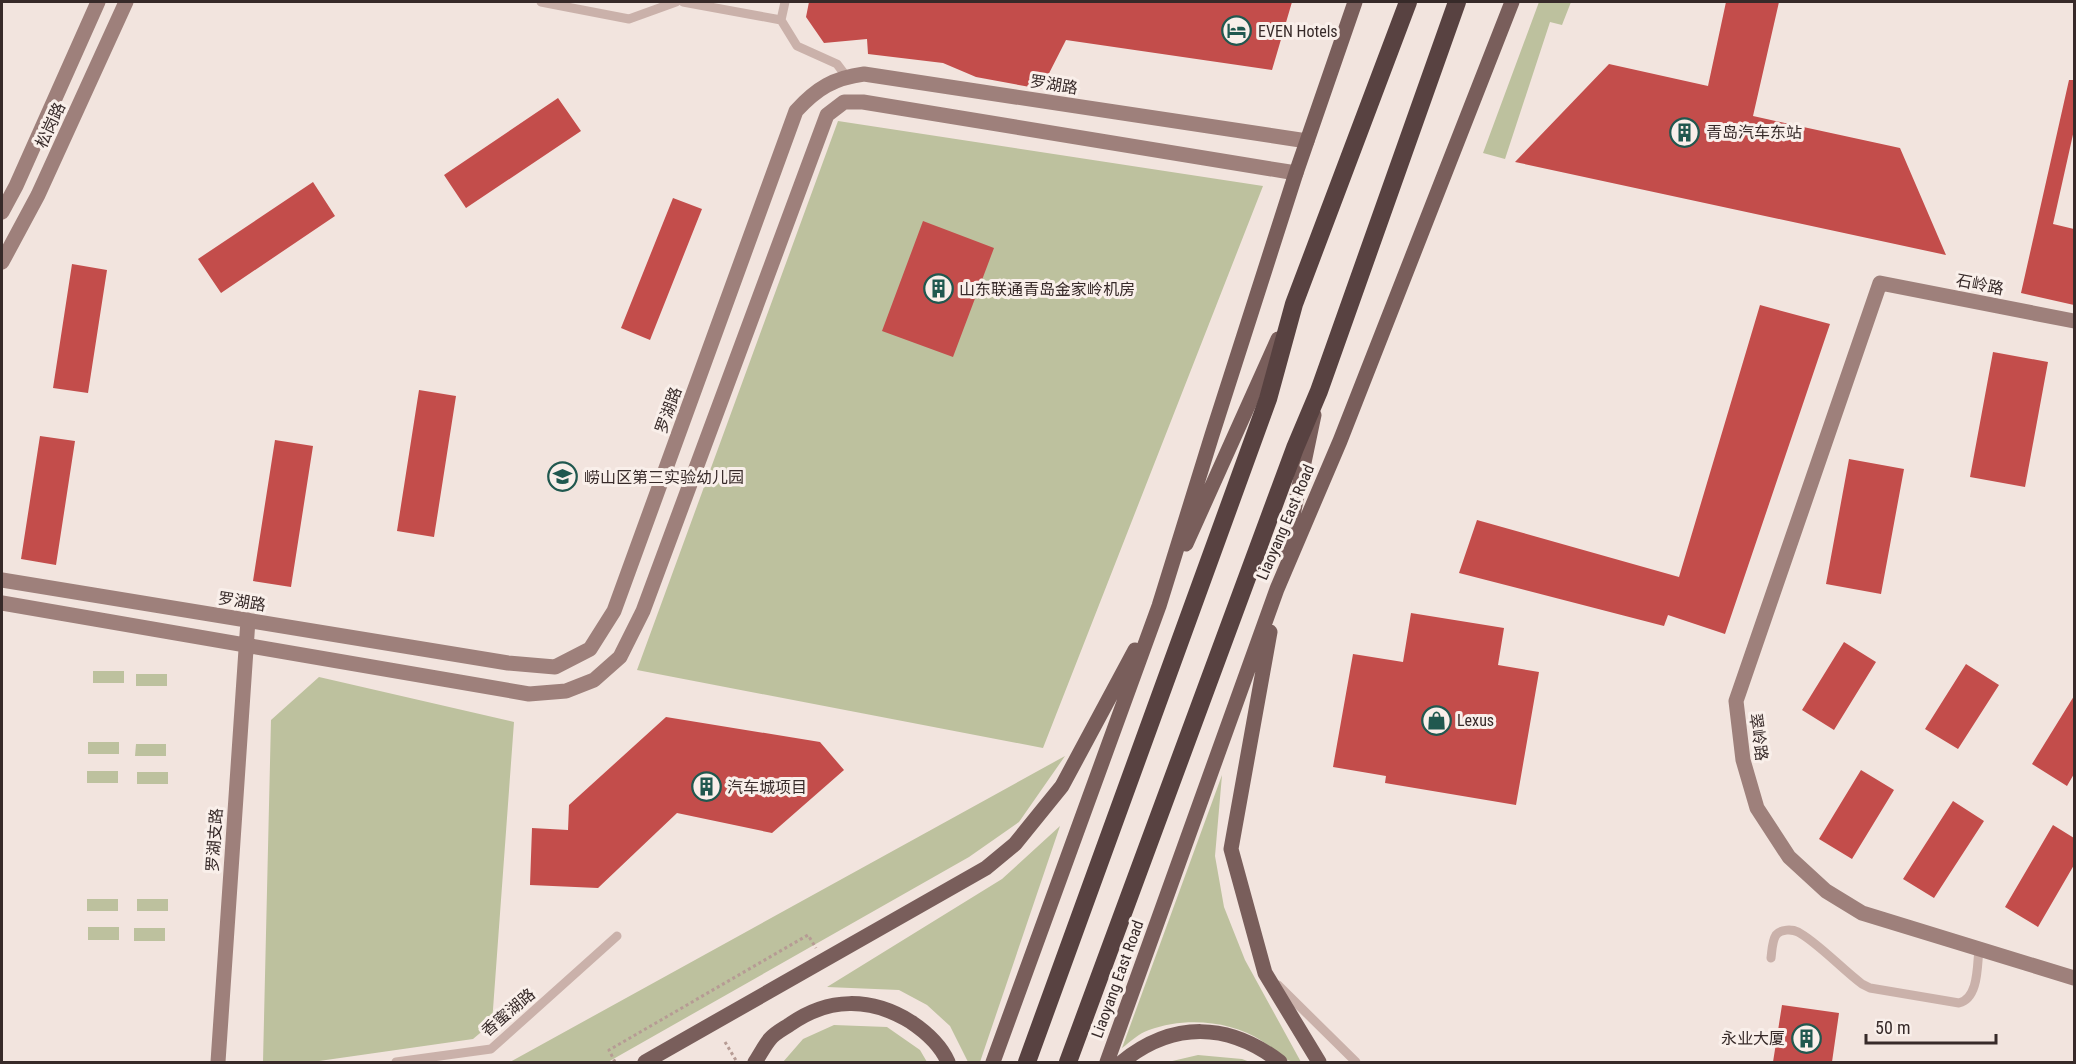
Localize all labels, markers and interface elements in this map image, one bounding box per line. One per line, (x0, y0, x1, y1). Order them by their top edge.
hotel icon: EVEN Hotels (1221, 15, 1253, 47)
place label: EVEN Hotels (1258, 22, 1338, 41)
street label: 罗湖路 (1029, 71, 1079, 98)
street label: 松岗路 (32, 99, 69, 151)
building icon: 青岛汽车东站 (1669, 116, 1701, 148)
place label: 青岛汽车东站 (1706, 123, 1802, 142)
street label: 石岭路 (1955, 271, 2005, 298)
building icon: 山东联通青岛金家岭机房 (922, 273, 954, 305)
place label: 山东联通青岛金家岭机房 (959, 280, 1135, 299)
street label: 罗湖路 (651, 384, 686, 436)
school or university icon: 崂山区第三实验幼儿园 (547, 461, 579, 493)
street label: Liaoyang East Road (1253, 461, 1318, 583)
place label: 崂山区第三实验幼儿园 (584, 468, 744, 487)
street label: 罗湖路 (217, 588, 267, 615)
shop icon: Lexus (1420, 704, 1452, 736)
place label: Lexus (1457, 711, 1494, 730)
street label: 翠岭路 (1746, 712, 1771, 762)
building icon: 汽车城项目 (690, 771, 722, 803)
place label: 汽车城项目 (727, 778, 807, 797)
street label: 罗湖支路 (203, 807, 226, 873)
street label: Liaoyang East Road (1087, 918, 1148, 1041)
street label: 香蜜湖路 (478, 985, 539, 1040)
scale bar (1866, 1007, 1996, 1045)
text: 50 m (1875, 1017, 1910, 1038)
building icon: 永业大厦 (1790, 1022, 1822, 1054)
place label: 永业大厦 (1721, 1029, 1785, 1048)

